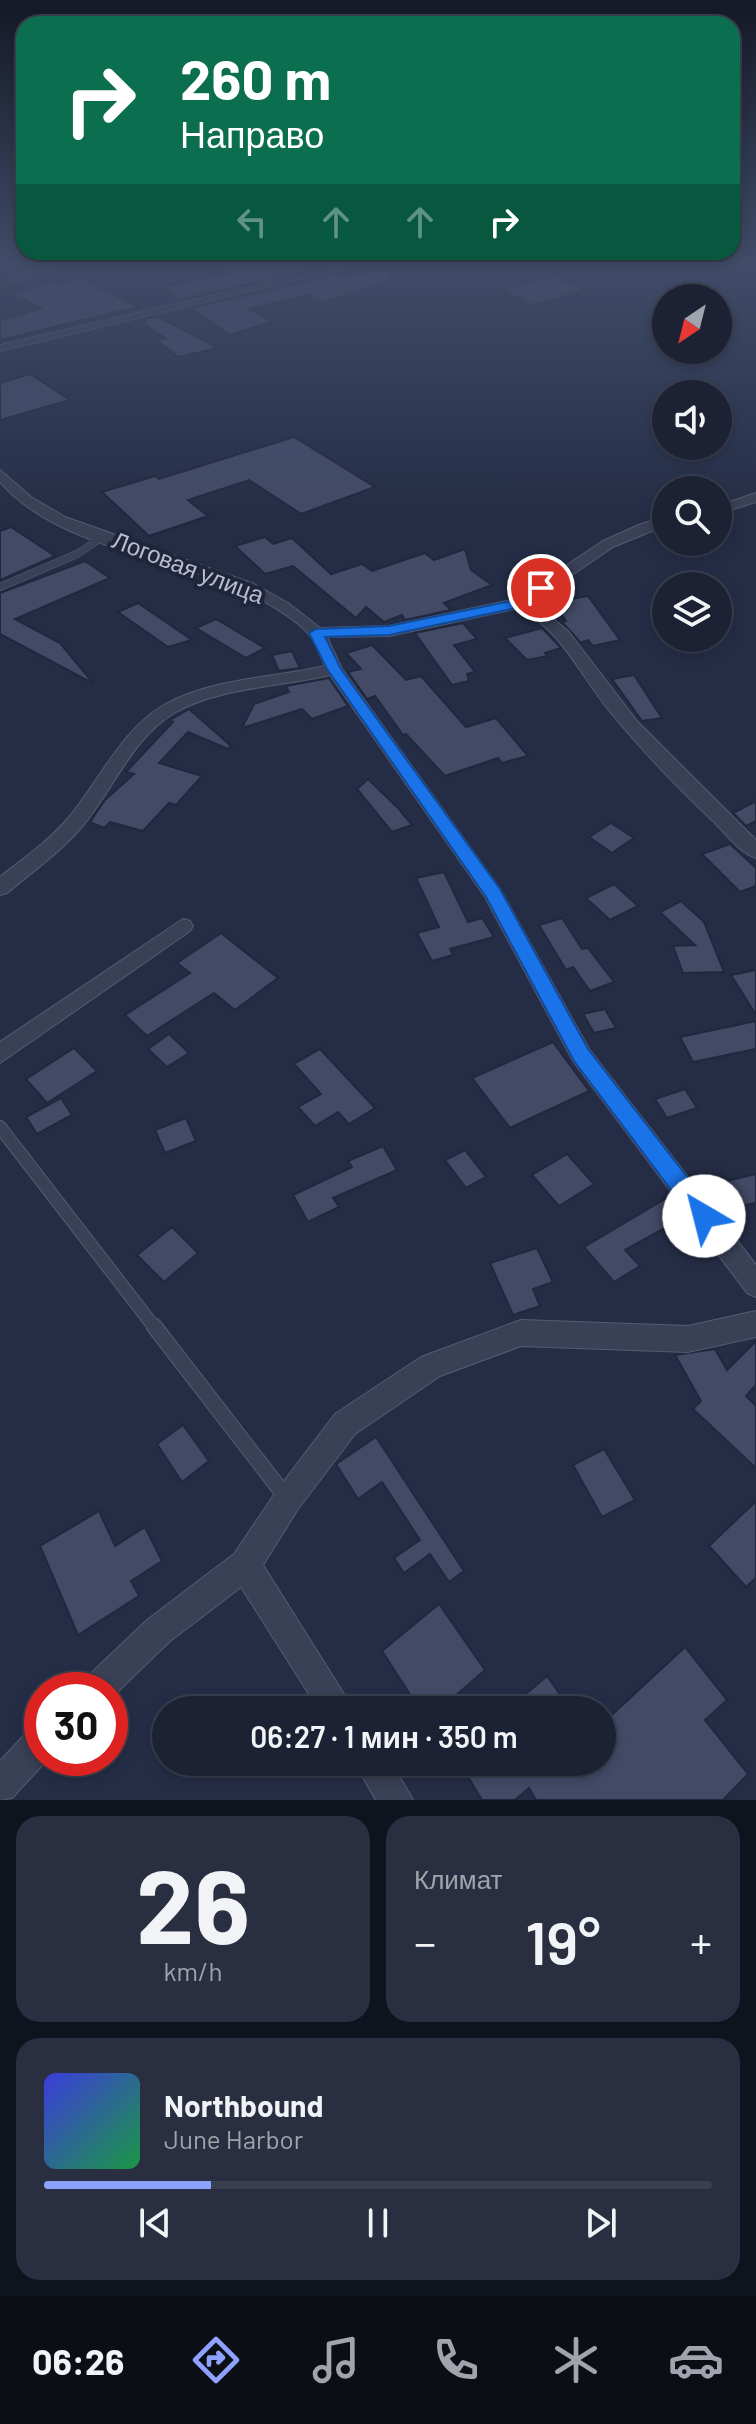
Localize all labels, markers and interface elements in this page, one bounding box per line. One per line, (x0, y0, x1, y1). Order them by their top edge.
text: 260 m (180, 44, 331, 111)
icon: right (48, 48, 152, 152)
text: Направо (180, 112, 324, 155)
icon: left (230, 200, 274, 244)
icon: ahead (314, 200, 358, 244)
icon: ahead (398, 200, 442, 244)
icon: right (482, 200, 526, 244)
north arrow (652, 284, 732, 364)
map controls (652, 284, 732, 652)
button: sound (652, 380, 732, 460)
button: search (652, 476, 732, 556)
street label: Логовая улица (109, 524, 269, 609)
pin (507, 554, 575, 622)
icon: arrive (519, 566, 563, 610)
button: layers (652, 572, 732, 652)
position arrow (662, 1174, 746, 1258)
speed limit sign: 30 (24, 1672, 128, 1776)
text: 06:27 · 1 мин · 350 m (250, 1718, 518, 1754)
text: 26 (136, 1840, 250, 1965)
text: Климат (414, 1863, 503, 1894)
text: 19° (525, 1905, 601, 1977)
text: − (414, 1915, 436, 1968)
text: + (690, 1915, 712, 1968)
text: km/h (164, 1955, 222, 1986)
text: Northbound (164, 2087, 323, 2123)
text: June Harbor (164, 2123, 303, 2154)
icon: previous (133, 2201, 177, 2245)
icon: pause (356, 2201, 400, 2245)
icon: next (579, 2201, 623, 2245)
icon: directions (188, 2332, 244, 2388)
icon: music (308, 2332, 364, 2388)
icon: phone (428, 2332, 484, 2388)
icon: climate (548, 2332, 604, 2388)
icon: car (668, 2332, 724, 2388)
text: 06:26 (32, 2339, 124, 2382)

